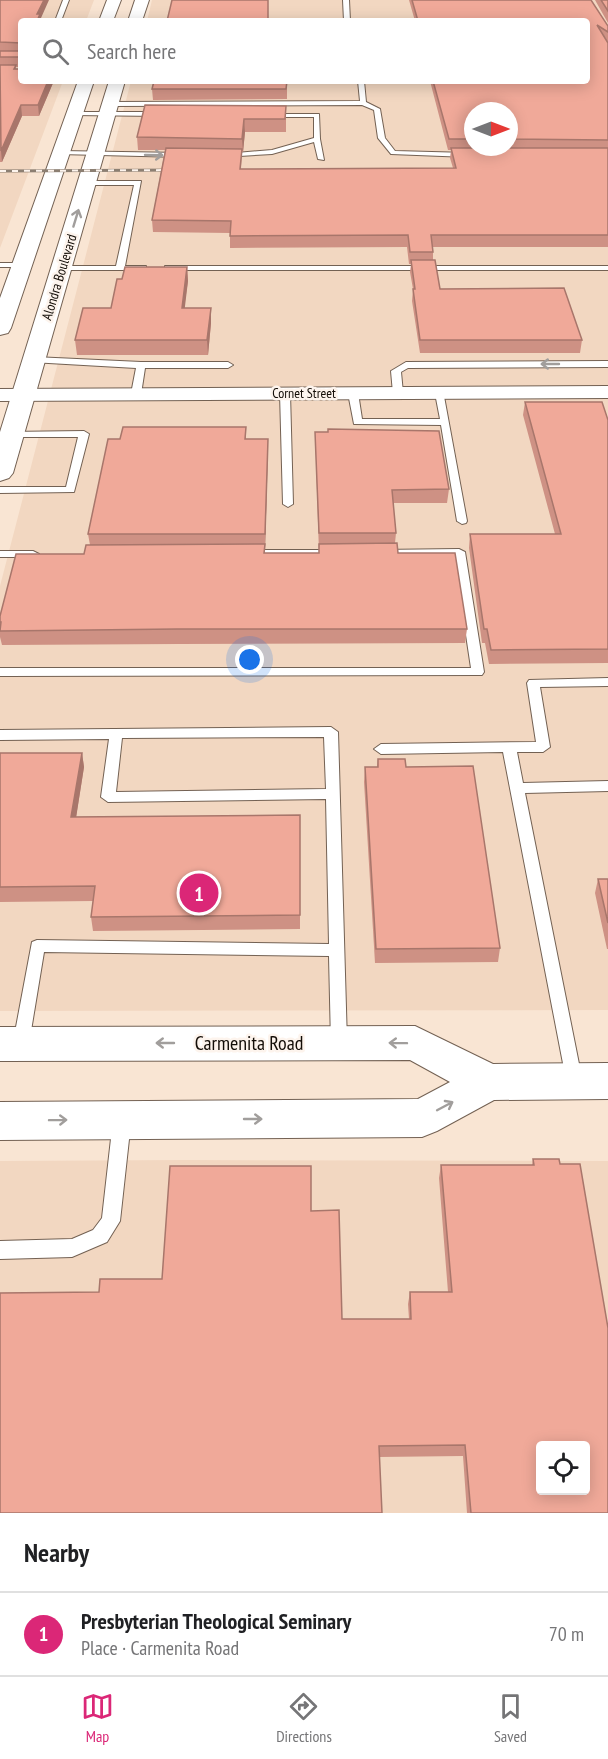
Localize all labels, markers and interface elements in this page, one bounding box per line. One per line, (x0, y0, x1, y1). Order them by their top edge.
search box (18, 18, 590, 84)
icon: search (39, 35, 72, 68)
text: Search here (87, 37, 176, 65)
north arrow (464, 102, 518, 156)
one-way arrow (143, 149, 163, 161)
one-way arrow (71, 209, 82, 228)
street label: Alondra Boulevard (37, 232, 81, 322)
one-way arrow (540, 358, 560, 370)
street label: Cornet Street (272, 384, 336, 402)
your location (235, 645, 264, 674)
pin: 1 (180, 870, 218, 916)
street label: Carmenita Road (195, 1030, 303, 1056)
one-way arrow (156, 1037, 176, 1049)
one-way arrow (389, 1037, 409, 1049)
one-way arrow (436, 1100, 454, 1111)
one-way arrow (243, 1113, 263, 1125)
one-way arrow (48, 1114, 68, 1126)
map controls (536, 1441, 590, 1495)
button: locate (536, 1441, 590, 1495)
text: Nearby (24, 1536, 89, 1569)
text: Presbyterian Theological Seminary (81, 1607, 351, 1635)
text: 1 (39, 1621, 48, 1647)
text: 70 m (549, 1621, 584, 1647)
text: Place · Carmenita Road (81, 1635, 239, 1661)
tab: Map (81, 1690, 114, 1746)
tab: Directions (276, 1690, 332, 1746)
tab: Saved (494, 1690, 527, 1746)

